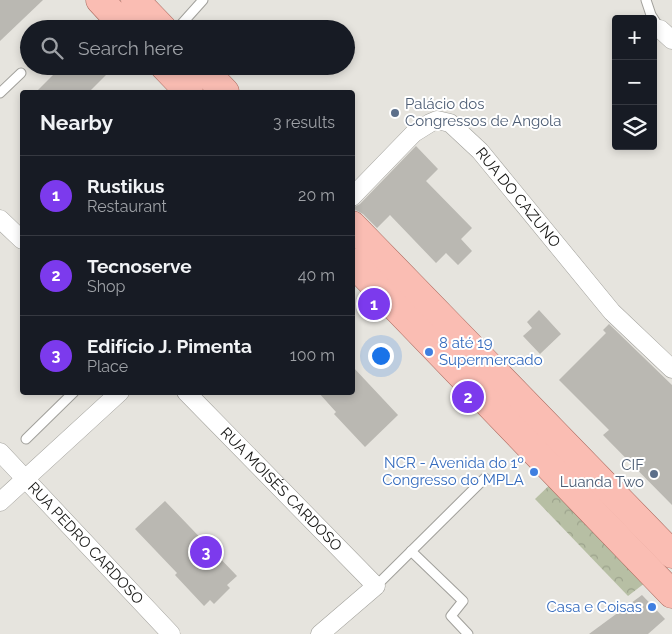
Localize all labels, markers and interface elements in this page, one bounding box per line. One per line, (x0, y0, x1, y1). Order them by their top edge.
map controls (612, 15, 657, 150)
button: + (612, 15, 657, 60)
search box (20, 20, 355, 75)
icon: search (38, 34, 66, 62)
text: Search here (78, 37, 184, 59)
button: − (612, 60, 657, 105)
place label: Palácio dos Congressos de Angola (405, 95, 561, 130)
button: layers (612, 105, 657, 150)
marker: Palácio dos Congressos de Angola (389, 107, 401, 119)
text: Nearby (40, 110, 113, 135)
text: 3 results (273, 113, 335, 132)
street label: RUA DO CAZUNO (472, 144, 564, 251)
text: Rustikus (87, 175, 164, 197)
text: 1 (52, 186, 60, 205)
text: 20 m (298, 186, 335, 205)
text: Restaurant (87, 197, 167, 216)
text: Tecnoserve (87, 255, 192, 277)
text: 2 (51, 266, 61, 285)
text: 40 m (298, 266, 335, 285)
text: Shop (87, 277, 125, 296)
pin: 1 (358, 285, 390, 323)
place label: 8 até 19 Supermercado (439, 334, 543, 369)
text: Edifício J. Pimenta (87, 335, 252, 357)
your location (368, 343, 394, 369)
text: 3 (52, 346, 60, 365)
text: 100 m (290, 346, 335, 365)
marker: 8 até 19 Supermercado (423, 346, 435, 358)
text: Place (87, 357, 128, 376)
pin: 2 (452, 378, 484, 416)
street label: RUA MOISÉS CARDOSO (217, 424, 346, 555)
place label: NCR - Avenida do 1º Congresso do MPLA (382, 454, 524, 489)
place label: CIF Luanda Two (560, 456, 644, 491)
marker: NCR - Avenida do 1º Congresso do MPLA (528, 466, 540, 478)
marker: CIF Luanda Two (648, 468, 660, 480)
street label: RUA PEDRO CARDOSO (24, 478, 147, 608)
pin: 3 (190, 533, 222, 571)
place label: Casa e Coisas (547, 598, 642, 616)
marker: Casa e Coisas (646, 601, 658, 613)

